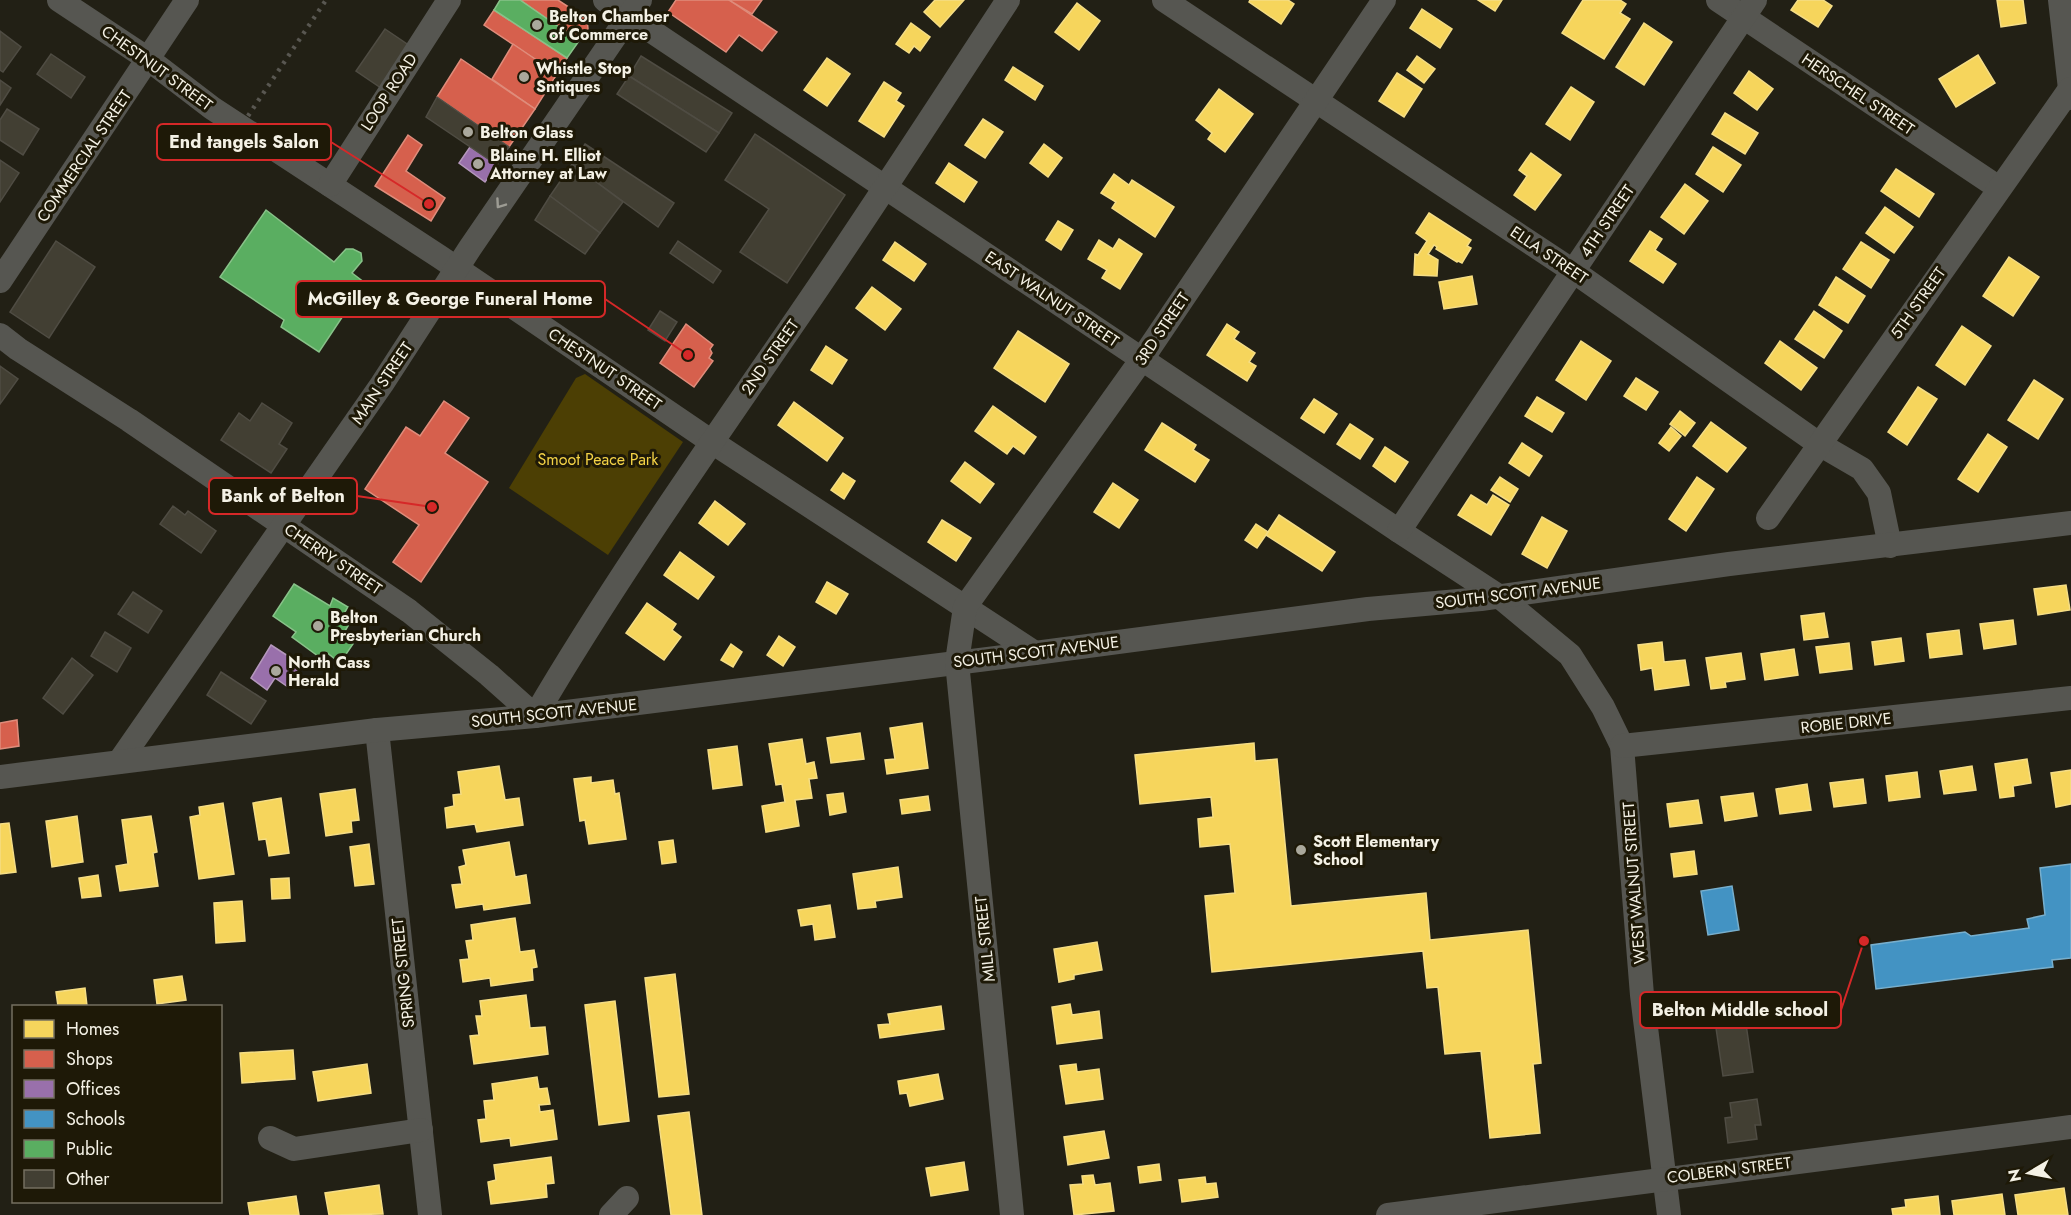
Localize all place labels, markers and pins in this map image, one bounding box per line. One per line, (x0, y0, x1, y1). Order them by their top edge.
place label: Belton Chamber of Commerce (549, 5, 670, 46)
marker: Belton Chamber of Commerce (530, 18, 544, 32)
place label: Whistle Stop Sntiques (536, 57, 632, 98)
marker: Whistle Stop Sntiques (517, 70, 531, 84)
place label: Belton Glass (480, 121, 573, 144)
callout: End tangels Salon (157, 124, 331, 160)
marker: Belton Glass (461, 125, 475, 139)
place label: Blaine H. Elliot Attorney at Law (489, 144, 608, 185)
marker: Blaine H. Elliot Attorney at Law (471, 157, 485, 171)
callout: McGilley & George Funeral Home (296, 281, 605, 317)
callout: Bank of Belton (209, 478, 357, 514)
place label: Belton Presbyterian Church (330, 606, 481, 647)
marker: Belton Presbyterian Church (311, 619, 325, 633)
place label: North Cass Herald (288, 651, 370, 692)
marker: North Cass Herald (269, 664, 283, 678)
place label: Scott Elementary School (1313, 830, 1440, 871)
marker: Scott Elementary School (1294, 843, 1308, 857)
callout: Belton Middle school (1640, 992, 1841, 1028)

